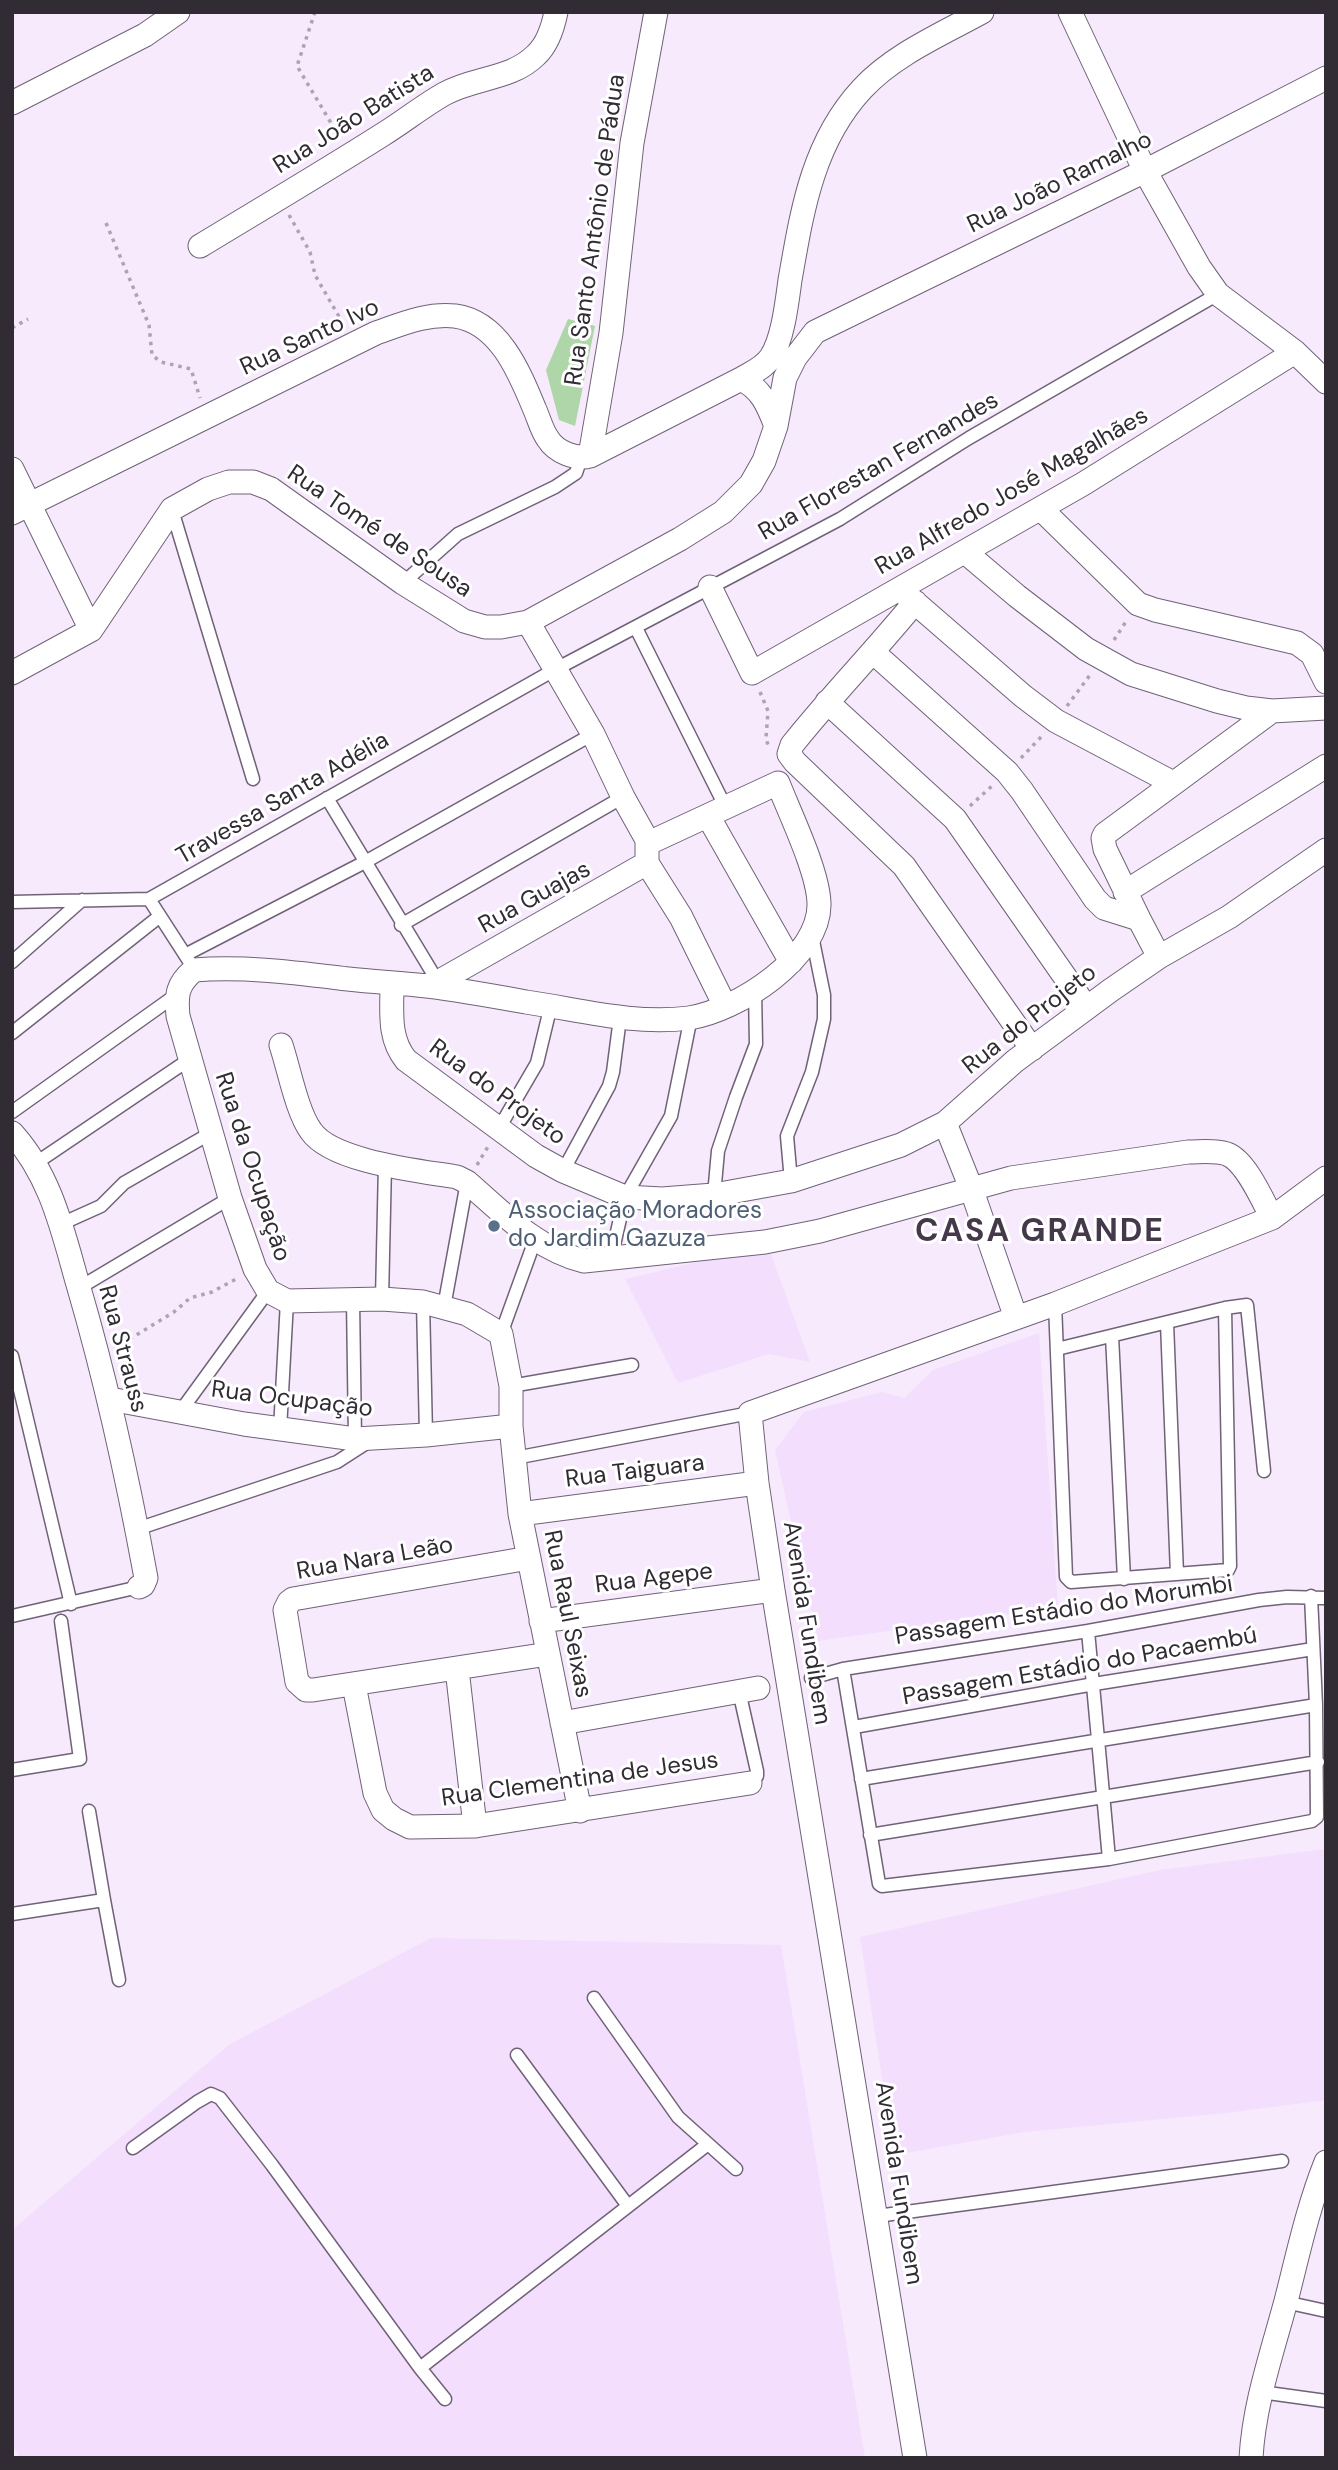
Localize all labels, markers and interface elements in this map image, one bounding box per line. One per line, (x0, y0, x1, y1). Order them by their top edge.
street label: Rua João Batista (268, 59, 440, 181)
street label: Rua Santo Antônio de Pádua (560, 72, 632, 388)
street label: Rua João Ramalho (963, 126, 1157, 240)
street label: Rua Santo Ivo (236, 293, 384, 383)
street label: Rua Florestan Fernandes (754, 386, 1004, 548)
street label: Rua Alfredo José Magalhães (870, 402, 1154, 582)
street label: Rua Tomé de Sousa (281, 460, 477, 604)
street label: Travessa Santa Adélia (172, 726, 394, 872)
street label: Rua Guajas (474, 855, 596, 941)
street label: Rua do Projeto (957, 959, 1103, 1081)
street label: Rua do Projeto (423, 1034, 571, 1152)
street label: Rua da Ocupação (208, 1069, 296, 1265)
place label: Associação Moradores do Jardim Gazuza (508, 1198, 762, 1254)
district label: CASA GRANDE (916, 1214, 1164, 1252)
marker: Associação Moradores do Jardim Gazuza (486, 1218, 502, 1234)
street label: Rua Strauss (91, 1282, 153, 1416)
street label: Rua Ocupação (210, 1376, 374, 1424)
street label: Rua Taiguara (564, 1449, 706, 1495)
street label: Avenida Fundibem (776, 1519, 836, 1727)
street label: Rua Raul Seixas (537, 1528, 597, 1700)
street label: Rua Nara Leão (294, 1531, 456, 1587)
street label: Rua Agepe (593, 1557, 715, 1601)
street label: Passagem Estádio do Morumbi (893, 1570, 1235, 1652)
street label: Passagem Estádio do Pacaembú (900, 1622, 1260, 1712)
street label: Rua Clementina de Jesus (440, 1746, 720, 1814)
street label: Avenida Fundibem (868, 2079, 928, 2287)

